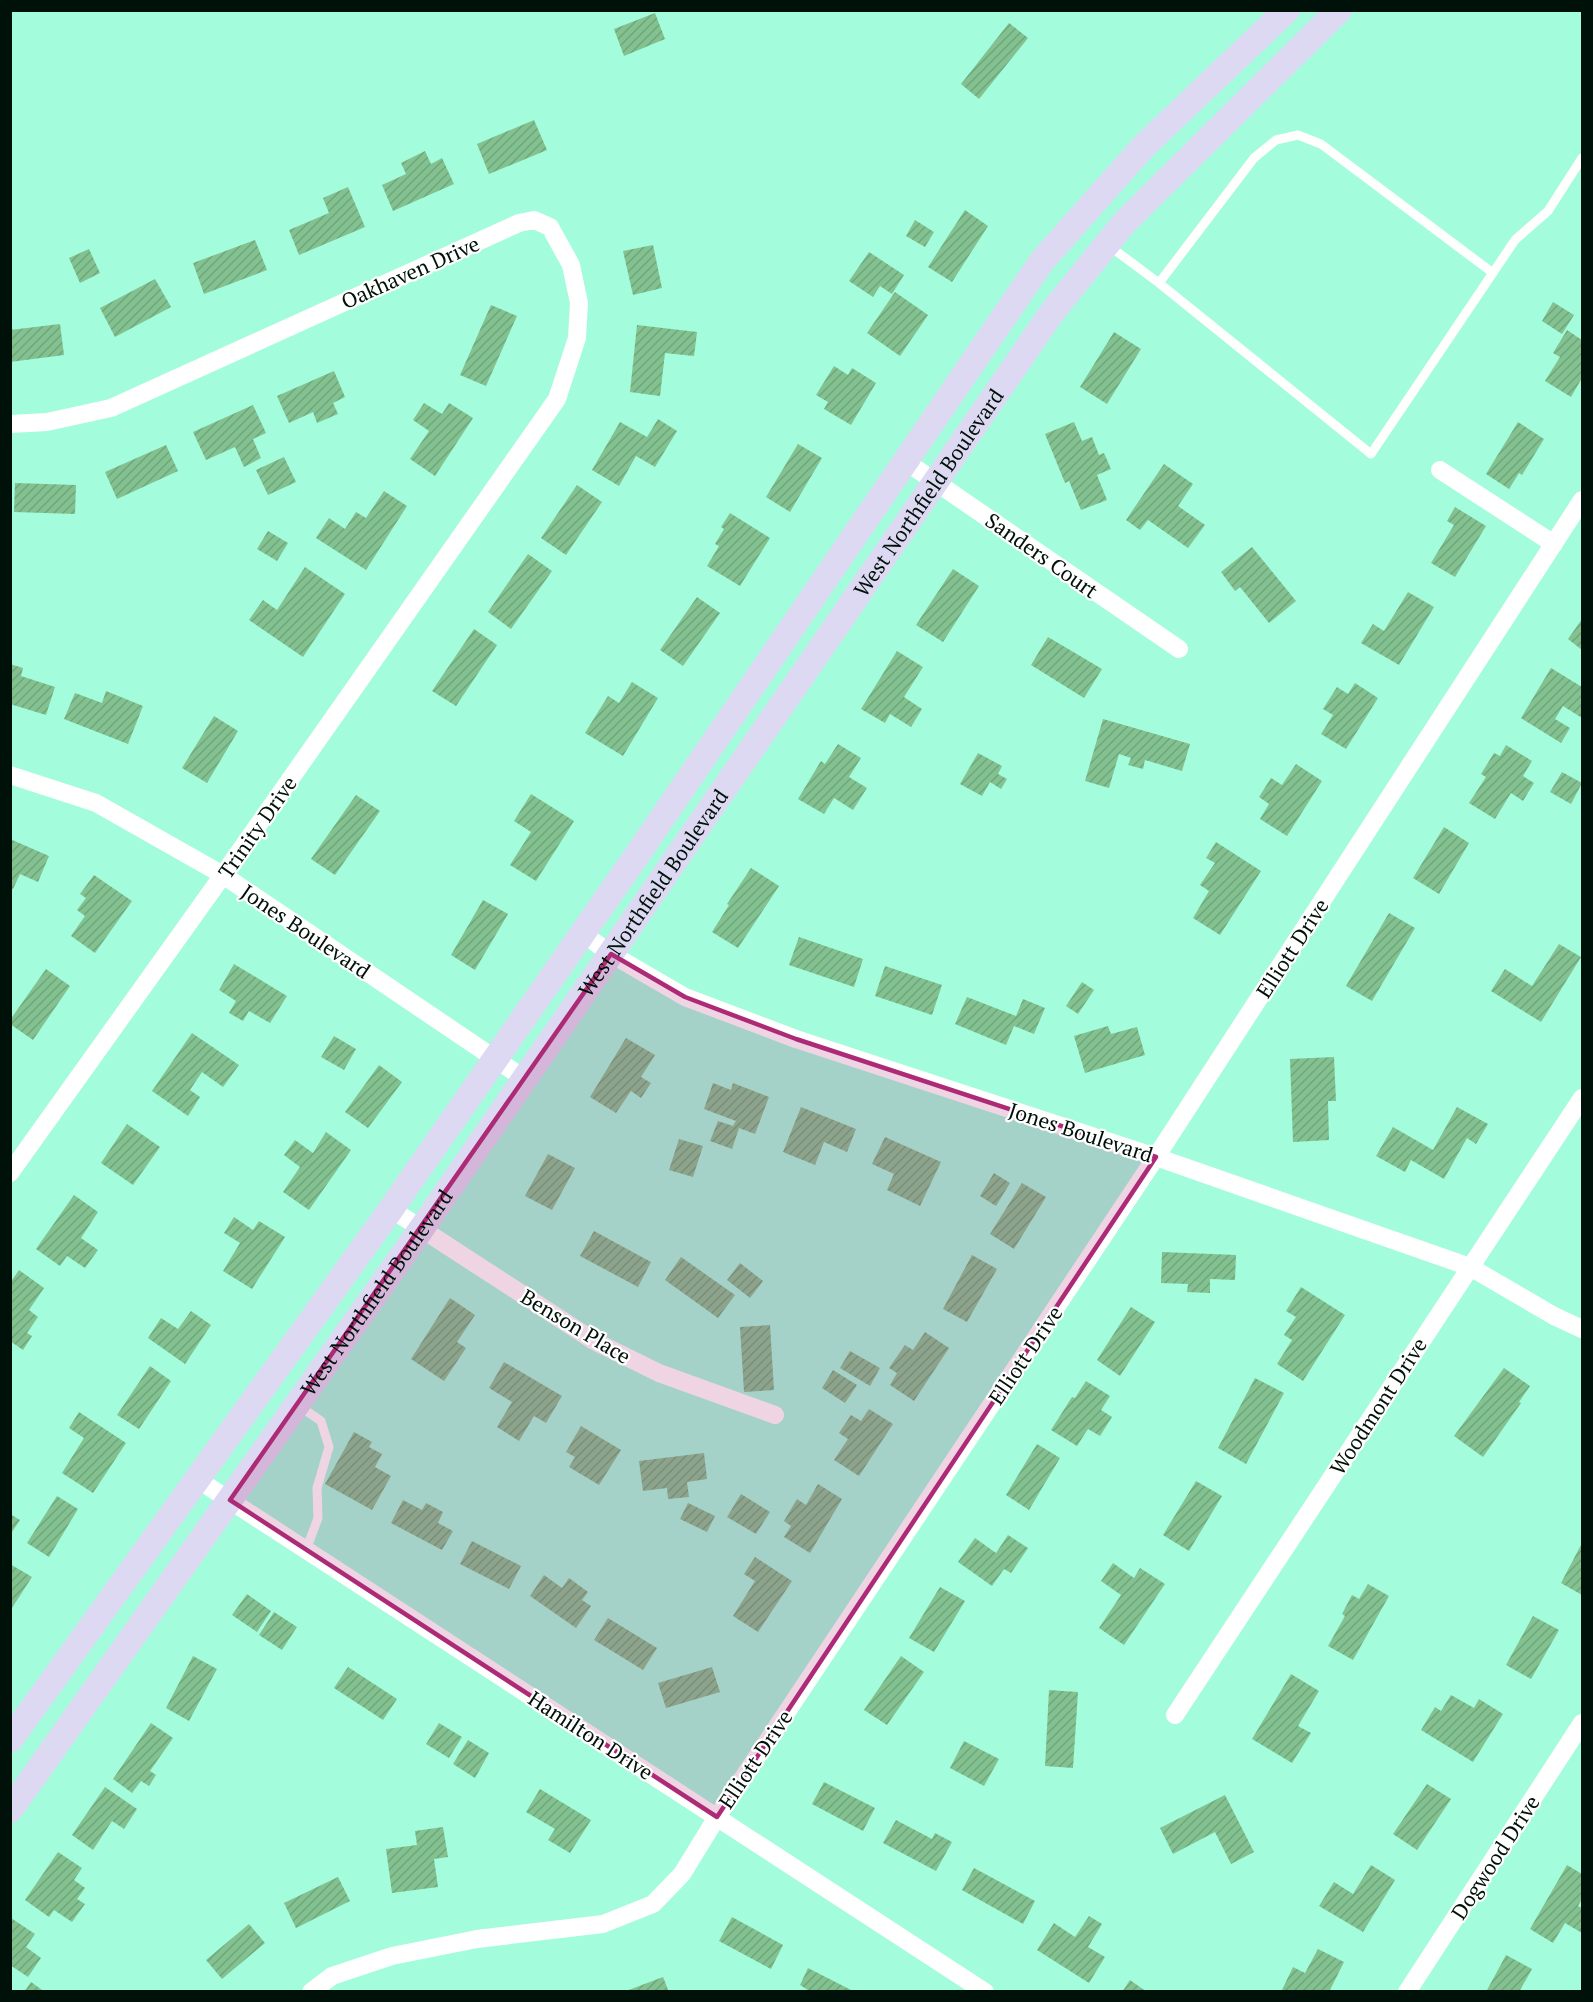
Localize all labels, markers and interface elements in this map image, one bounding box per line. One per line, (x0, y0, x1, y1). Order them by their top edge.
street label: Oakhaven Drive (337, 229, 483, 315)
street label: West Northfield Boulevard (847, 383, 1010, 602)
street label: Sanders Court (980, 506, 1104, 604)
street label: Trinity Drive (211, 770, 303, 884)
street label: West Northfield Boulevard (571, 783, 734, 1002)
street label: Jones Boulevard (236, 877, 376, 985)
street label: Elliott Drive (1249, 893, 1335, 1003)
street label: Jones Boulevard (1005, 1095, 1157, 1169)
street label: West Northfield Boulevard (294, 1183, 459, 1401)
street label: Benson Place (516, 1282, 636, 1370)
street label: Elliott Drive (982, 1300, 1068, 1410)
street label: Woodmont Drive (1323, 1332, 1433, 1480)
street label: Hamilton Drive (523, 1684, 659, 1786)
street label: Elliott Drive (712, 1704, 798, 1814)
street label: Dogwood Drive (1444, 1790, 1546, 1924)

